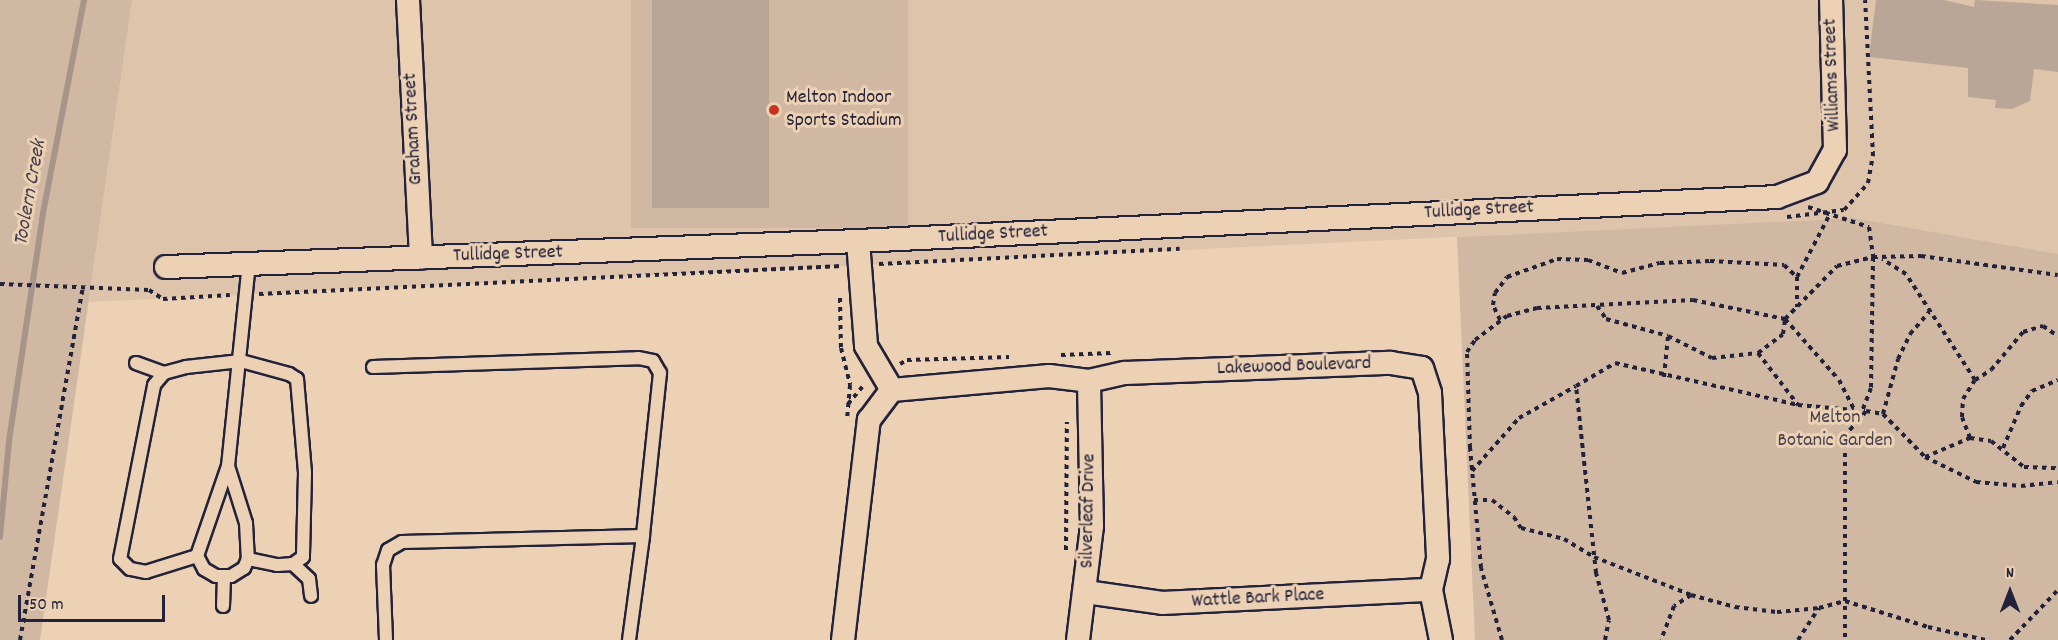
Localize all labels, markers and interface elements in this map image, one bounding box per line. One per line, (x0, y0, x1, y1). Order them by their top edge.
street label: Williams Street (1819, 18, 1847, 132)
street label: Graham Street (399, 72, 429, 186)
place label: Melton Indoor Sports Stadium (786, 86, 902, 133)
marker: Melton Indoor Sports Stadium (767, 103, 781, 117)
water label: Toolern Creek (9, 138, 53, 248)
street label: Tullidge Street (1423, 196, 1535, 226)
street label: Tullidge Street (937, 220, 1049, 250)
street label: Tullidge Street (453, 241, 563, 269)
street label: Lakewood Boulevard (1216, 352, 1372, 382)
park label: Melton Botanic Garden (1778, 406, 1892, 453)
street label: Silverleaf Drive (1076, 453, 1102, 569)
north arrow (1980, 562, 2040, 622)
text: N (2006, 562, 2014, 585)
scale bar (21, 583, 168, 621)
street label: Wattle Bark Place (1191, 584, 1325, 614)
text: 50 m (29, 593, 64, 618)

